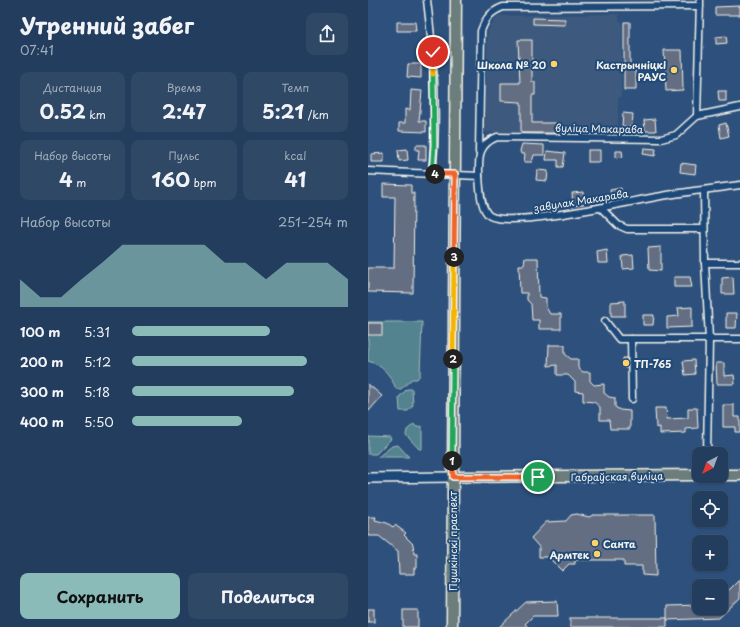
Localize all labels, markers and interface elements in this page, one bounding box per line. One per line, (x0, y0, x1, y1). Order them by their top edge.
text: Утренний забег (20, 8, 194, 41)
button: share (306, 13, 348, 55)
pin (416, 35, 450, 69)
text: 07:41 (20, 40, 54, 59)
icon: check (422, 41, 444, 63)
place label: Школа № 20 (477, 57, 546, 72)
place label: Кастрычніцкі РАУС (596, 57, 666, 84)
marker: Школа № 20 (549, 59, 559, 69)
marker: Кастрычніцкі РАУС (669, 65, 679, 75)
text: Дистанция (43, 79, 102, 96)
text: Время (166, 79, 202, 96)
text: Темп (281, 79, 309, 96)
text: 0.52 (40, 96, 86, 126)
text: 2:47 (162, 96, 206, 126)
text: 5:21 (262, 96, 304, 126)
text: km (86, 106, 106, 123)
text: /km (304, 106, 329, 123)
street label: вуліца Макарава (555, 120, 644, 137)
text: Набор высоты (34, 147, 111, 164)
text: Пульс (168, 147, 200, 164)
text: kcal (284, 147, 306, 164)
text: 4 (59, 164, 73, 194)
text: 160 (152, 164, 190, 194)
text: 41 (284, 164, 306, 194)
pin: 4 (425, 164, 445, 184)
text: 4 (431, 165, 439, 182)
text: m (73, 174, 86, 191)
text: bpm (190, 174, 216, 191)
street label: завулак Макарава (532, 185, 630, 216)
text: Набор высоты (20, 212, 111, 231)
text: 251–254 m (278, 212, 348, 231)
pin: 3 (444, 247, 464, 267)
text: 3 (450, 248, 458, 265)
text: 100 m (20, 322, 61, 341)
text: 5:31 (84, 322, 110, 341)
pin: 2 (443, 349, 463, 369)
text: 2 (449, 350, 457, 367)
text: 200 m (20, 352, 64, 371)
text: 5:12 (84, 352, 111, 371)
place label: ТП-765 (634, 356, 671, 371)
marker: ТП-765 (621, 358, 631, 368)
text: 300 m (20, 382, 64, 401)
text: 5:18 (84, 382, 110, 401)
text: 400 m (20, 412, 64, 431)
text: 5:50 (84, 412, 114, 431)
north arrow (692, 447, 728, 483)
map controls (692, 447, 728, 615)
pin: 1 (442, 451, 462, 471)
text: 1 (449, 452, 455, 469)
pin (521, 460, 555, 494)
icon: arrive (527, 466, 549, 488)
street label: Габраўская вуліца (571, 468, 664, 485)
street label: Пушкінскі праспект (445, 491, 461, 591)
button: locate (692, 491, 728, 527)
button: + (692, 535, 728, 571)
place label: Санта (603, 536, 636, 551)
marker: Санта (590, 538, 600, 548)
place label: Армтек (550, 547, 590, 562)
marker: Армтек (592, 549, 602, 559)
button: Сохранить (20, 573, 180, 619)
button: Поделиться (188, 573, 348, 619)
button: − (692, 579, 728, 615)

